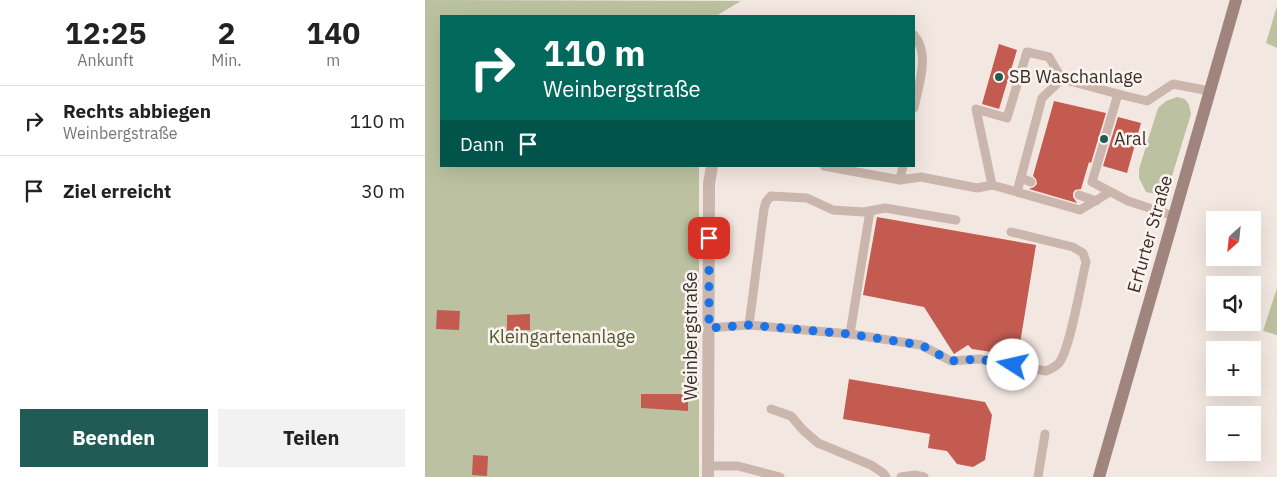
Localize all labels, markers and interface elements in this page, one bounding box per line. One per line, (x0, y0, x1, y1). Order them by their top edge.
text: 12:25 (65, 13, 147, 52)
text: 2 (217, 13, 235, 52)
text: 140 (306, 13, 360, 52)
text: 110 m (543, 30, 646, 76)
icon: right (460, 35, 525, 100)
text: Ankunft (77, 50, 134, 70)
text: Min. (211, 50, 242, 70)
text: m (326, 50, 340, 70)
place label: SB Waschanlage (1009, 65, 1143, 88)
marker: SB Waschanlage (993, 71, 1005, 83)
text: Weinbergstraße (543, 74, 701, 103)
text: Rechts abbiegen (63, 99, 211, 123)
icon: right (20, 107, 48, 135)
text: 110 m (350, 109, 405, 133)
text: Weinbergstraße (63, 123, 178, 143)
place label: Aral (1114, 127, 1147, 150)
icon: arrive (514, 130, 542, 158)
text: Dann (460, 132, 504, 156)
marker: Aral (1098, 133, 1110, 145)
street label: Erfurter Straße (1122, 172, 1177, 295)
icon: arrive (20, 177, 48, 205)
text: Ziel erreicht (63, 179, 171, 203)
text: 30 m (361, 179, 405, 203)
north arrow (1206, 211, 1261, 266)
map controls (1206, 211, 1261, 461)
pin (688, 217, 730, 259)
icon: arrive (695, 224, 723, 252)
street label: Weinbergstraße (679, 271, 702, 400)
button: sound (1206, 276, 1261, 331)
park label: Kleingartenanlage (489, 325, 635, 348)
position arrow (986, 338, 1038, 390)
button: + (1206, 341, 1261, 396)
button: − (1206, 406, 1261, 461)
button: Beenden (20, 409, 208, 467)
button: Teilen (218, 409, 405, 467)

